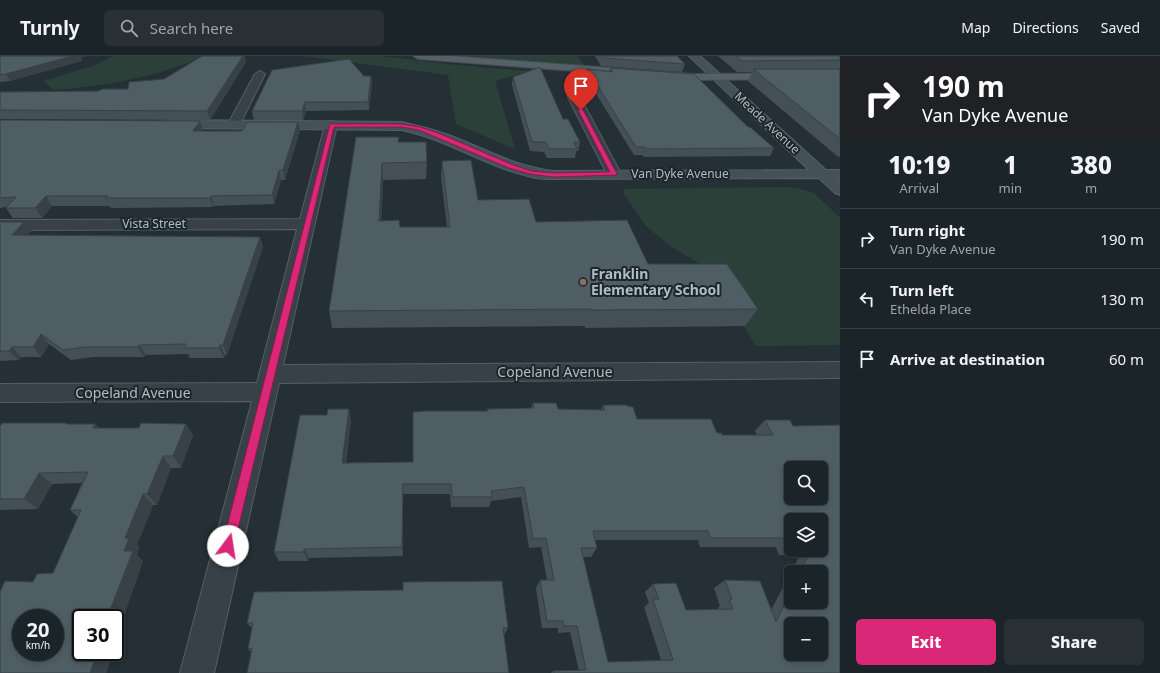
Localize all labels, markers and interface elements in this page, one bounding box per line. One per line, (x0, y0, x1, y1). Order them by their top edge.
search box (104, 10, 384, 46)
text: Turnly (20, 15, 80, 41)
icon: search (118, 17, 140, 39)
text: Search here (150, 18, 233, 38)
text: Map (961, 18, 990, 37)
text: Directions (1012, 18, 1079, 37)
text: Saved (1101, 18, 1140, 37)
text: 190 m (922, 67, 1005, 105)
pin (564, 69, 598, 110)
icon: right (856, 72, 908, 124)
icon: arrive (570, 75, 592, 97)
street label: Meade Avenue (731, 88, 804, 158)
text: Van Dyke Avenue (922, 103, 1068, 127)
text: 10:19 (888, 148, 950, 181)
text: 1 (1003, 148, 1017, 181)
text: 380 (1070, 148, 1112, 181)
street label: Van Dyke Avenue (631, 165, 729, 182)
text: Arrival (899, 179, 939, 197)
text: min (999, 179, 1022, 197)
text: m (1085, 179, 1097, 197)
street label: Vista Street (122, 215, 187, 232)
text: Turn right (890, 220, 965, 240)
icon: right (856, 228, 878, 250)
text: 190 m (1100, 229, 1144, 249)
text: Van Dyke Avenue (890, 240, 996, 258)
place label: Franklin Elementary School (591, 264, 721, 299)
marker: Franklin Elementary School (578, 277, 588, 287)
text: Turn left (890, 280, 954, 300)
icon: left (856, 288, 878, 310)
text: 130 m (1100, 289, 1144, 309)
text: Ethelda Place (890, 300, 971, 318)
icon: arrive (856, 348, 878, 370)
text: Arrive at destination (890, 349, 1045, 369)
text: 60 m (1109, 349, 1144, 369)
street label: Copeland Avenue (497, 362, 613, 381)
street label: Copeland Avenue (75, 383, 191, 402)
map controls (784, 461, 828, 661)
button: search (784, 461, 828, 505)
button: layers (784, 513, 828, 557)
position arrow (207, 525, 249, 567)
button: + (784, 565, 828, 609)
speed limit sign: 30 (72, 609, 124, 661)
text: 20 (27, 616, 49, 643)
button: − (784, 617, 828, 661)
button: Exit (856, 619, 996, 665)
button: Share (1004, 619, 1144, 665)
text: km/h (26, 638, 50, 652)

